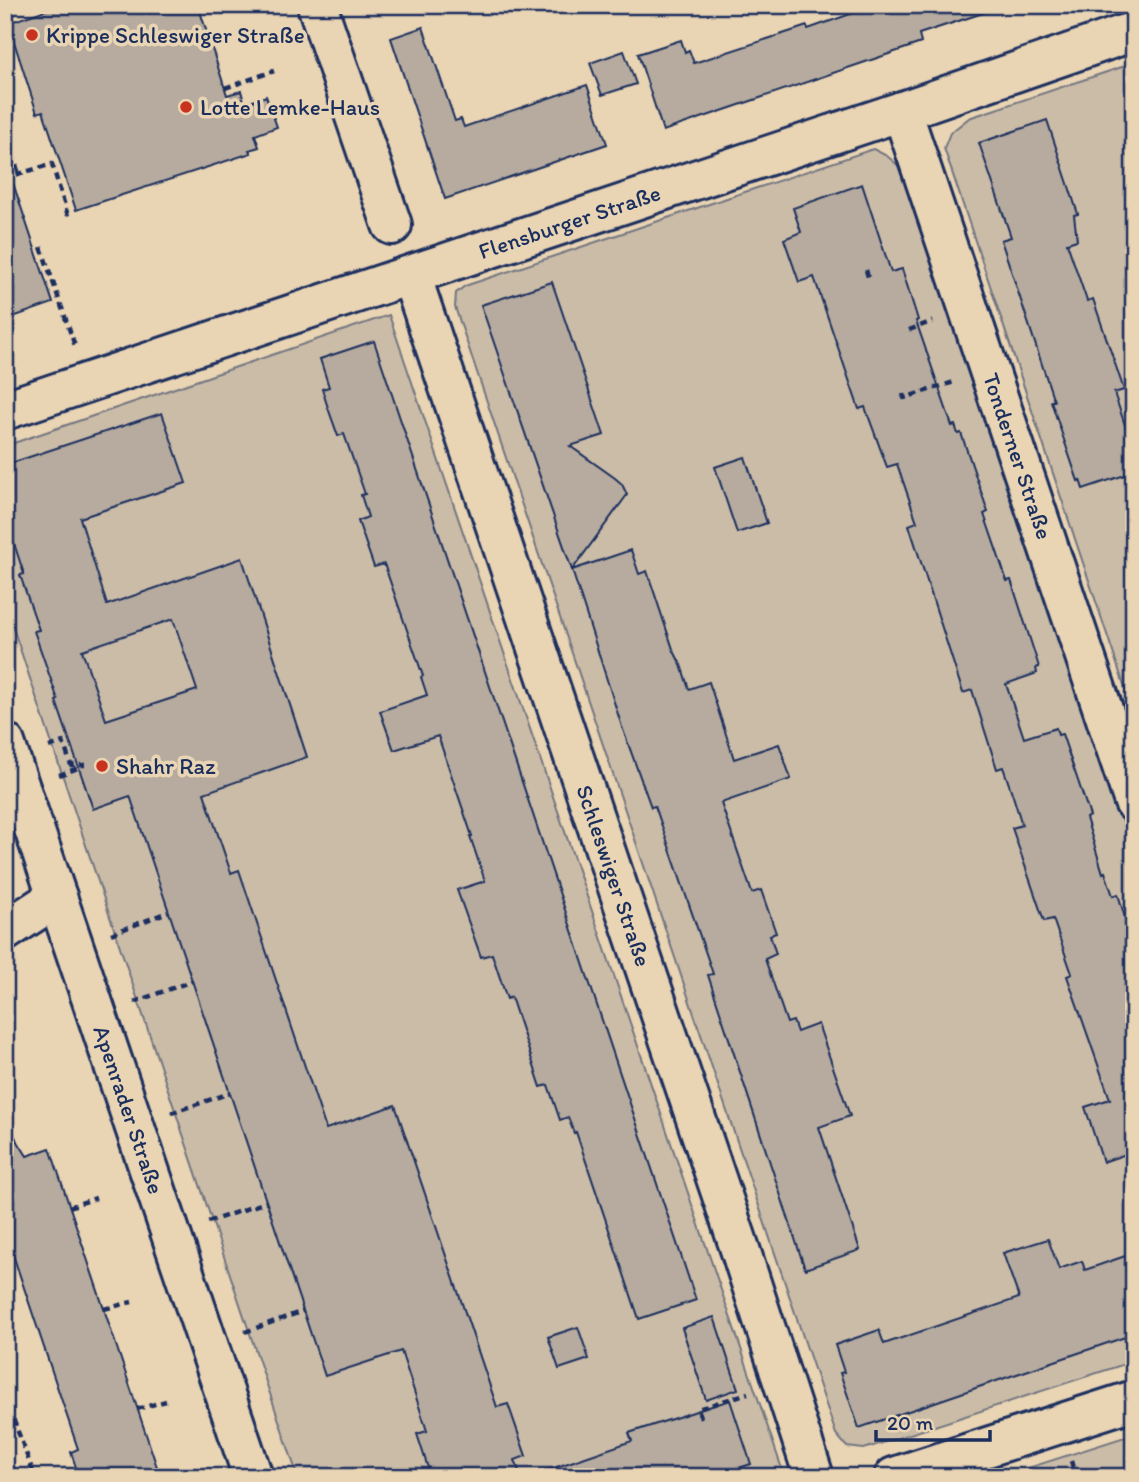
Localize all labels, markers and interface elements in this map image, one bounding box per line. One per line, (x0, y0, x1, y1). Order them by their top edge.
place label: Krippe Schleswiger Straße (46, 21, 305, 49)
marker: Krippe Schleswiger Straße (24, 27, 40, 43)
place label: Lotte Lemke-Haus (200, 93, 380, 121)
marker: Lotte Lemke-Haus (178, 99, 194, 115)
street label: Flensburger Straße (475, 179, 664, 265)
street label: Tonderner Straße (977, 369, 1059, 543)
place label: Shahr Raz (116, 752, 216, 780)
marker: Shahr Raz (94, 758, 110, 774)
street label: Schleswiger Straße (570, 781, 658, 970)
street label: Apenrader Straße (87, 1022, 170, 1198)
scale bar (876, 1398, 990, 1442)
text: 20 m (887, 1410, 934, 1435)

